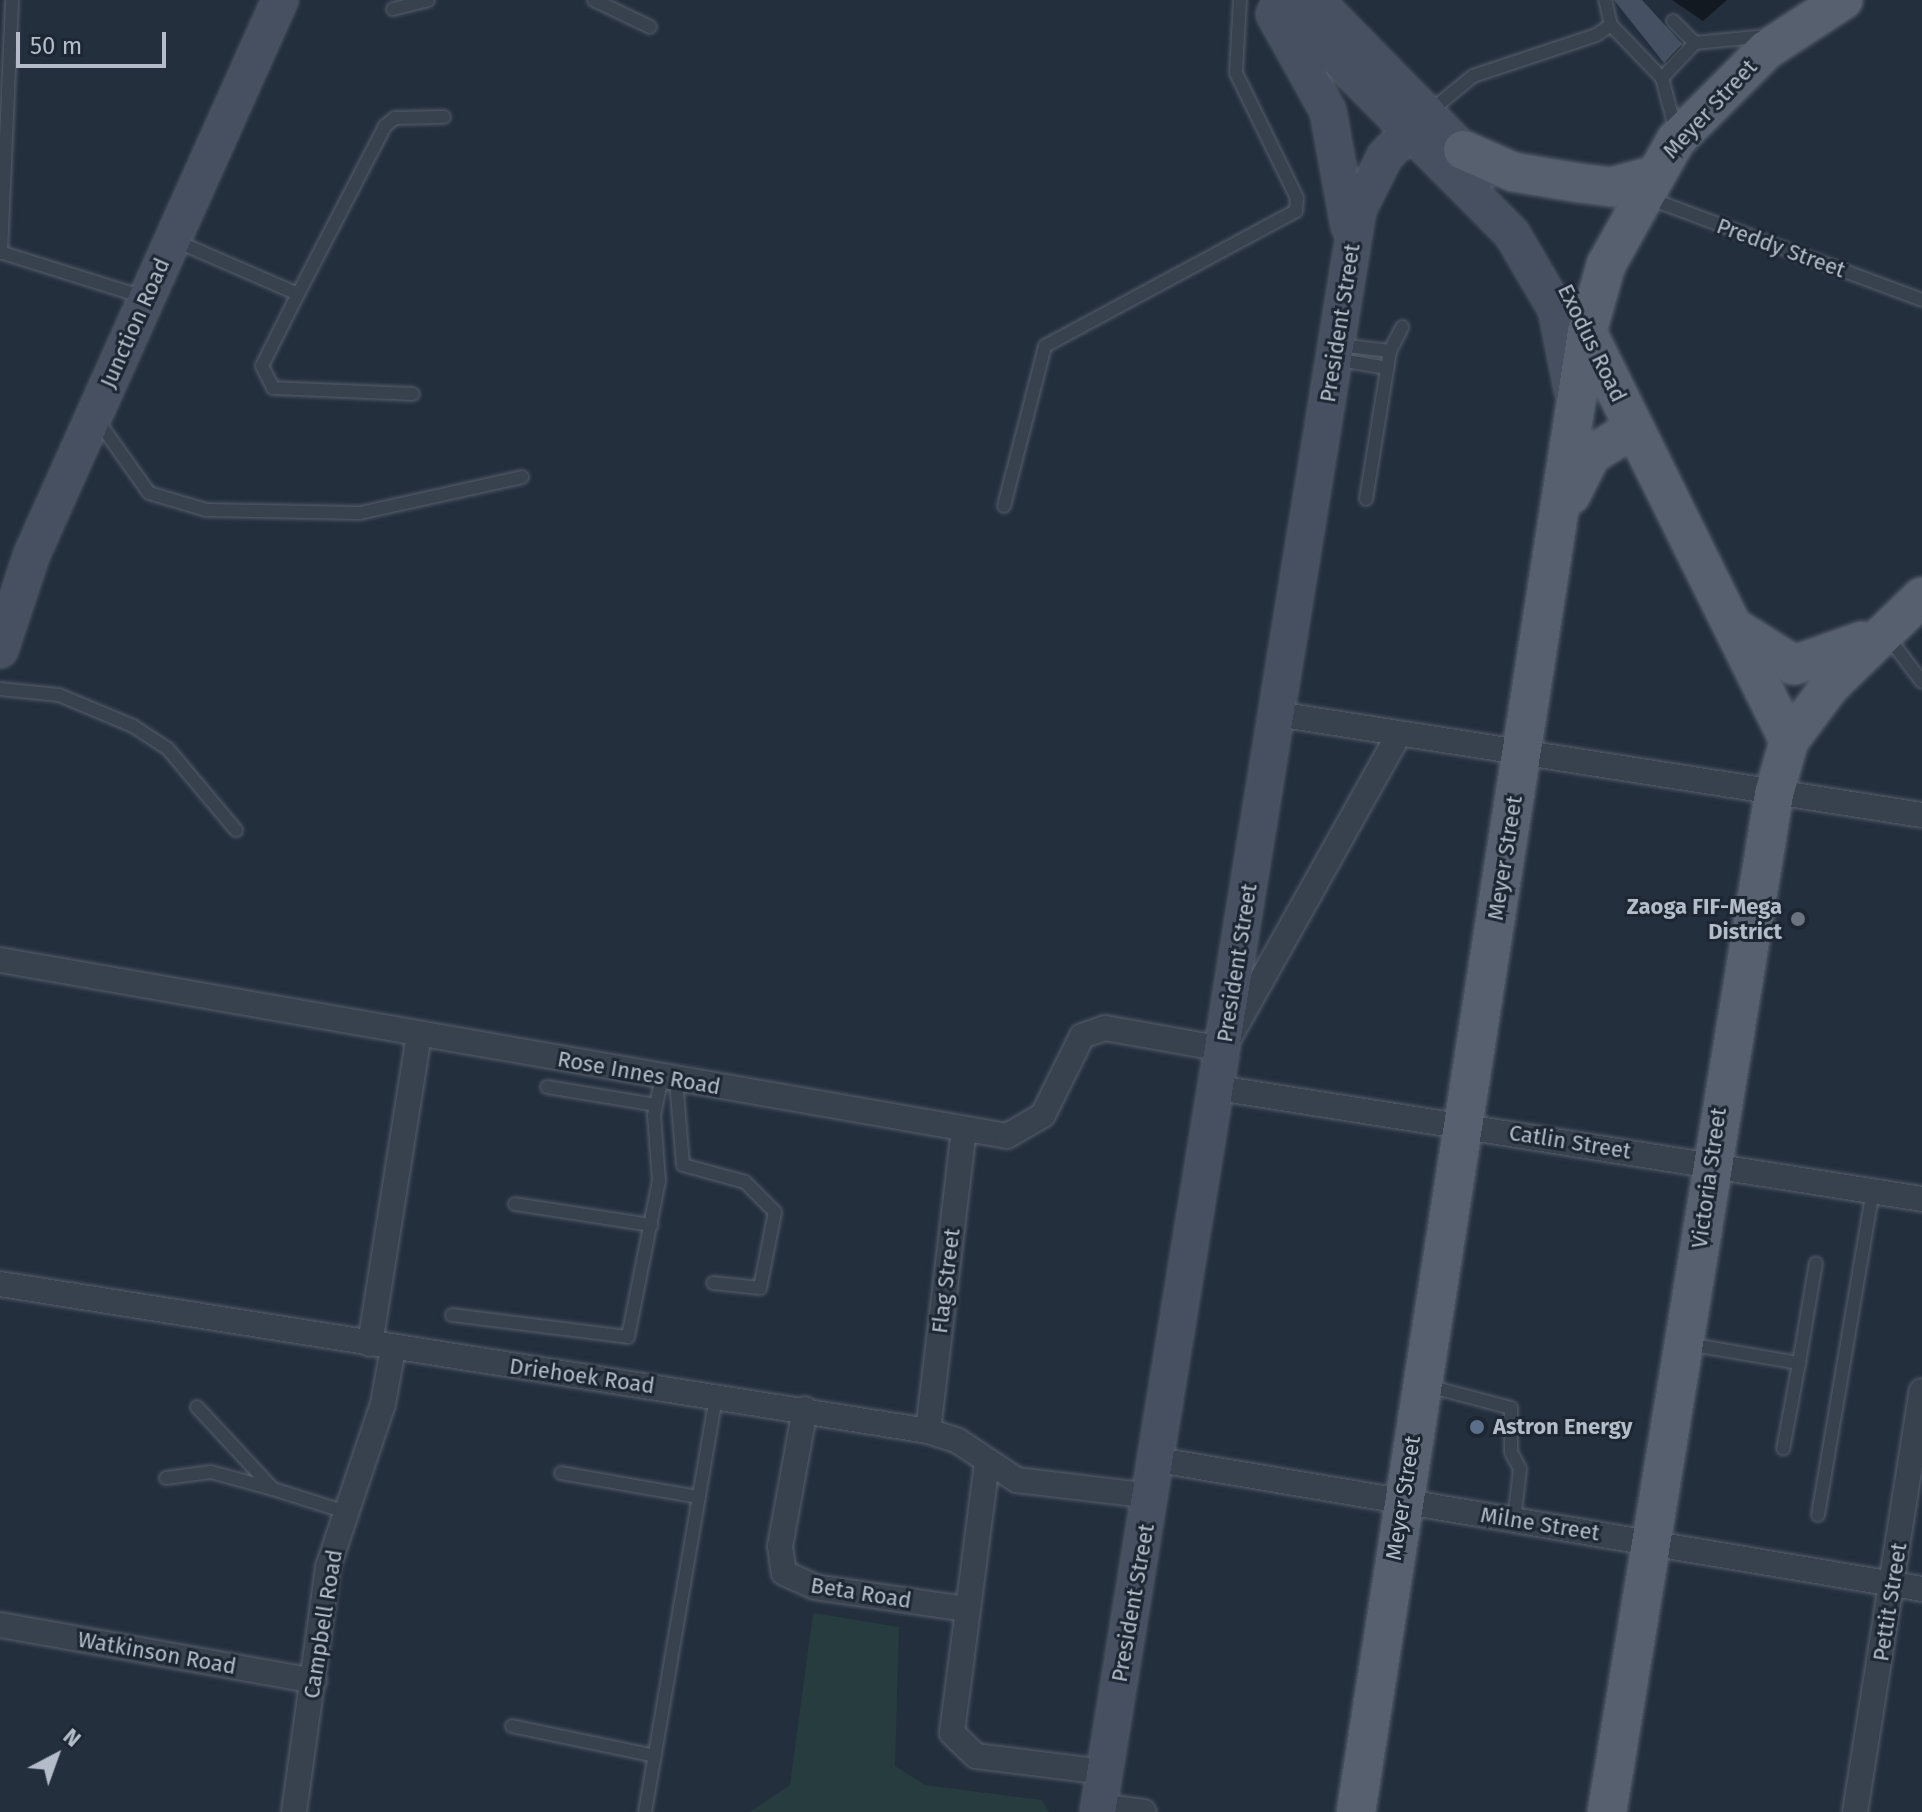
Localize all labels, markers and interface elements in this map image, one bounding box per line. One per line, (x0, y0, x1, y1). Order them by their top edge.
scale bar (20, 16, 170, 66)
text: 50 m (30, 32, 82, 60)
street label: Meyer Street (1657, 54, 1763, 164)
street label: Preddy Street (1713, 213, 1849, 283)
street label: President Street (1314, 242, 1366, 404)
street label: Junction Road (95, 254, 175, 392)
street label: Exodus Road (1552, 280, 1632, 406)
street label: Meyer Street (1482, 794, 1528, 922)
street label: President Street (1211, 882, 1263, 1044)
place label: Zaoga FIF-Mega District (1627, 893, 1782, 944)
marker: Zaoga FIF-Mega District (1789, 910, 1807, 928)
street label: Rose Innes Road (555, 1046, 723, 1100)
street label: Victoria Street (1686, 1106, 1732, 1250)
street label: Catlin Street (1507, 1119, 1633, 1165)
street label: Flag Street (926, 1227, 966, 1335)
street label: Driehoek Road (508, 1353, 656, 1399)
place label: Astron Energy (1493, 1414, 1632, 1440)
marker: Astron Energy (1468, 1418, 1486, 1436)
street label: Meyer Street (1380, 1434, 1426, 1562)
street label: Milne Street (1479, 1502, 1601, 1546)
street label: President Street (1106, 1522, 1160, 1684)
street label: Pettit Street (1868, 1541, 1912, 1663)
street label: Campbell Road (298, 1548, 348, 1700)
street label: Beta Road (809, 1572, 913, 1614)
street label: Watkinson Road (76, 1626, 238, 1680)
north arrow (16, 1716, 96, 1796)
text: N (58, 1723, 86, 1752)

